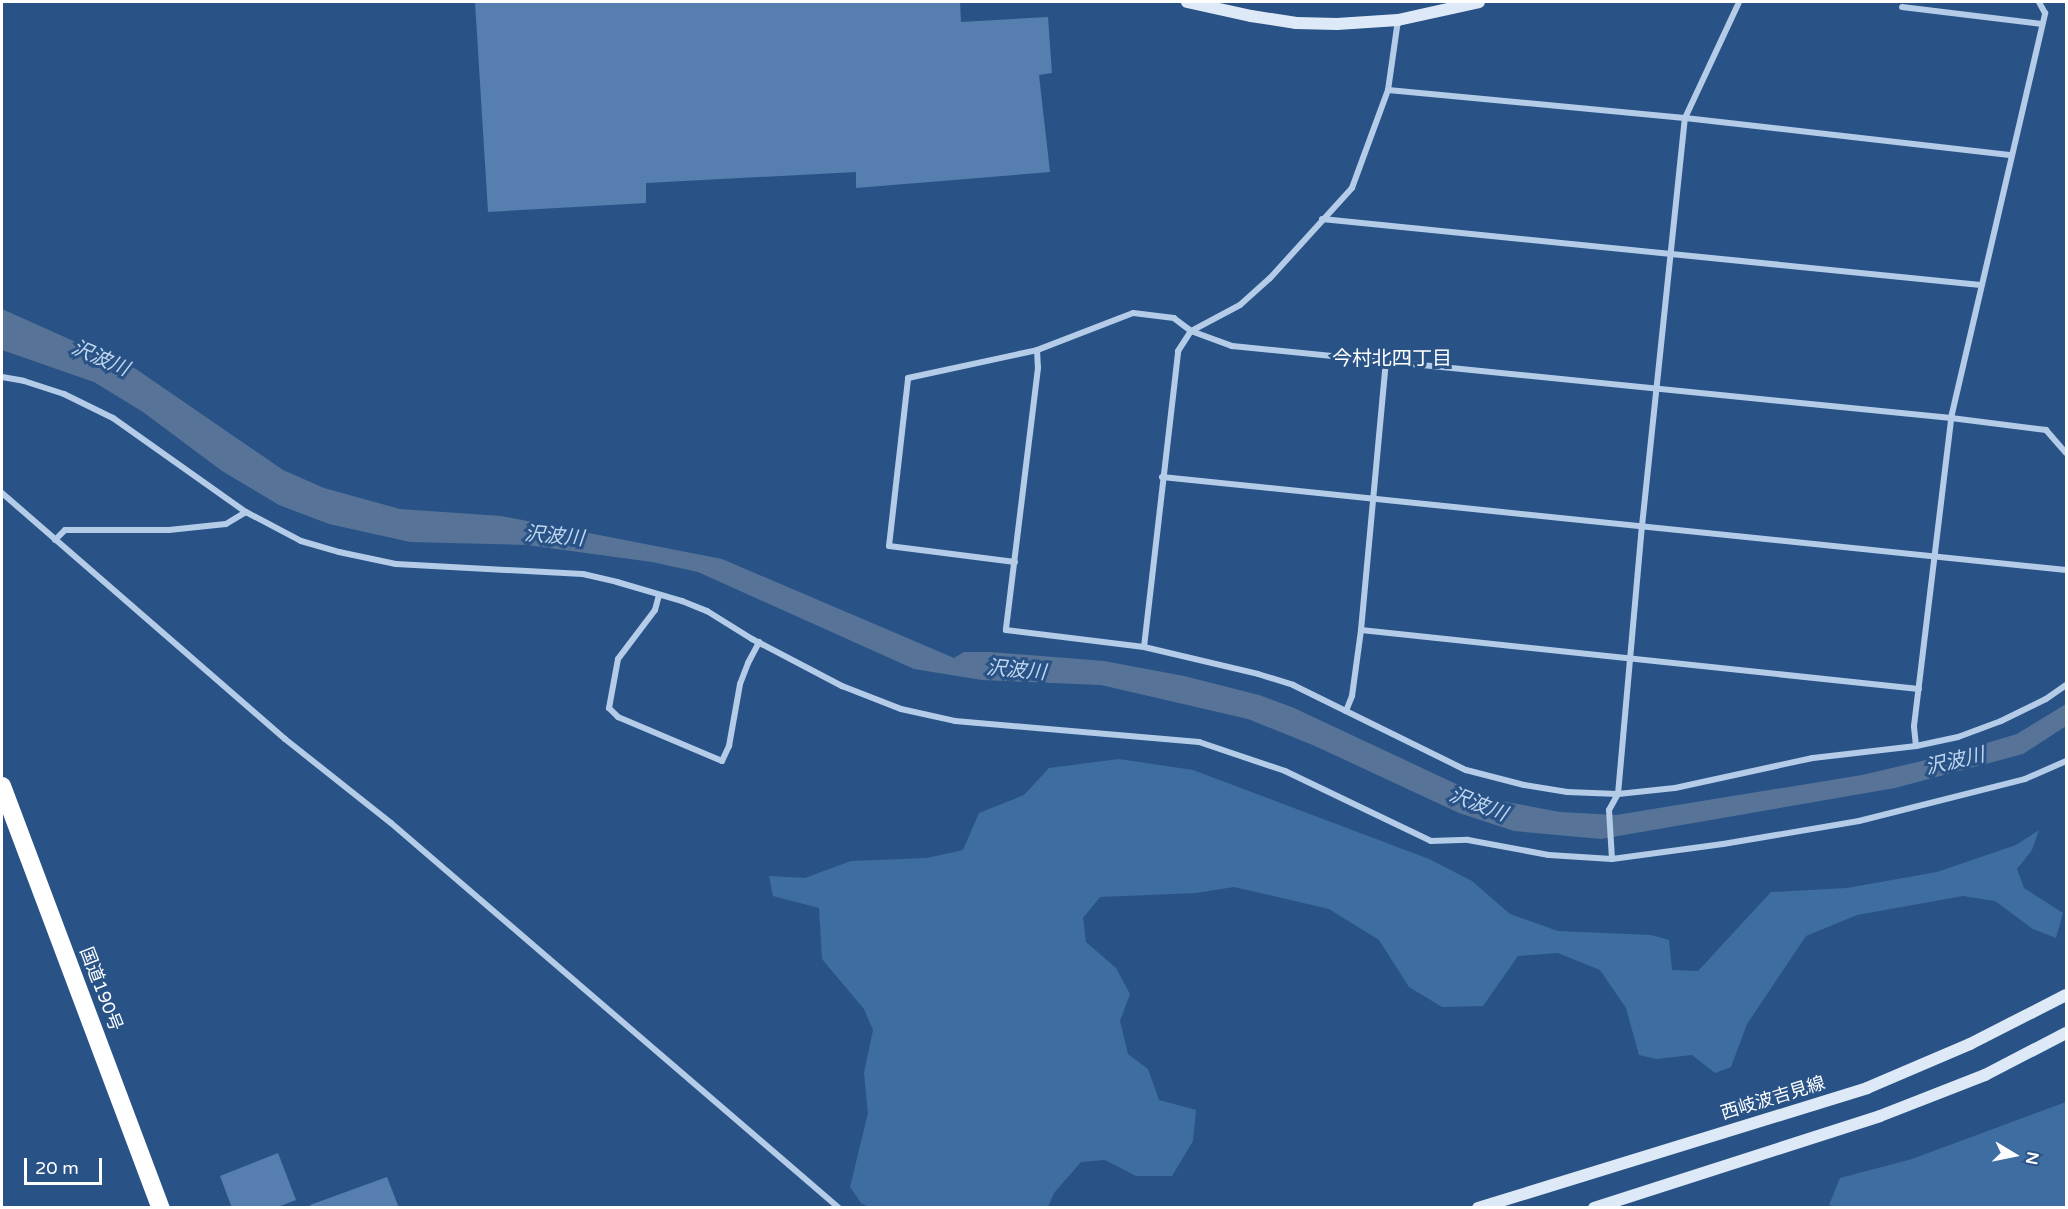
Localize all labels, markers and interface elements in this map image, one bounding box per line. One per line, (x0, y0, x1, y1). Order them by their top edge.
water label: 沢波川 (68, 336, 132, 382)
district label: 今村北四丁目 (1332, 347, 1452, 371)
water label: 沢波川 (523, 522, 585, 552)
water label: 沢波川 (985, 656, 1047, 686)
water label: 沢波川 (1923, 744, 1987, 780)
water label: 沢波川 (1446, 783, 1510, 827)
street label: 国道190号 (75, 944, 127, 1034)
street label: 西岐波吉見線 (1718, 1072, 1828, 1124)
north arrow (1984, 1125, 2044, 1185)
scale bar (27, 1146, 105, 1184)
text: N (2021, 1150, 2043, 1166)
text: 20 m (35, 1157, 79, 1179)

